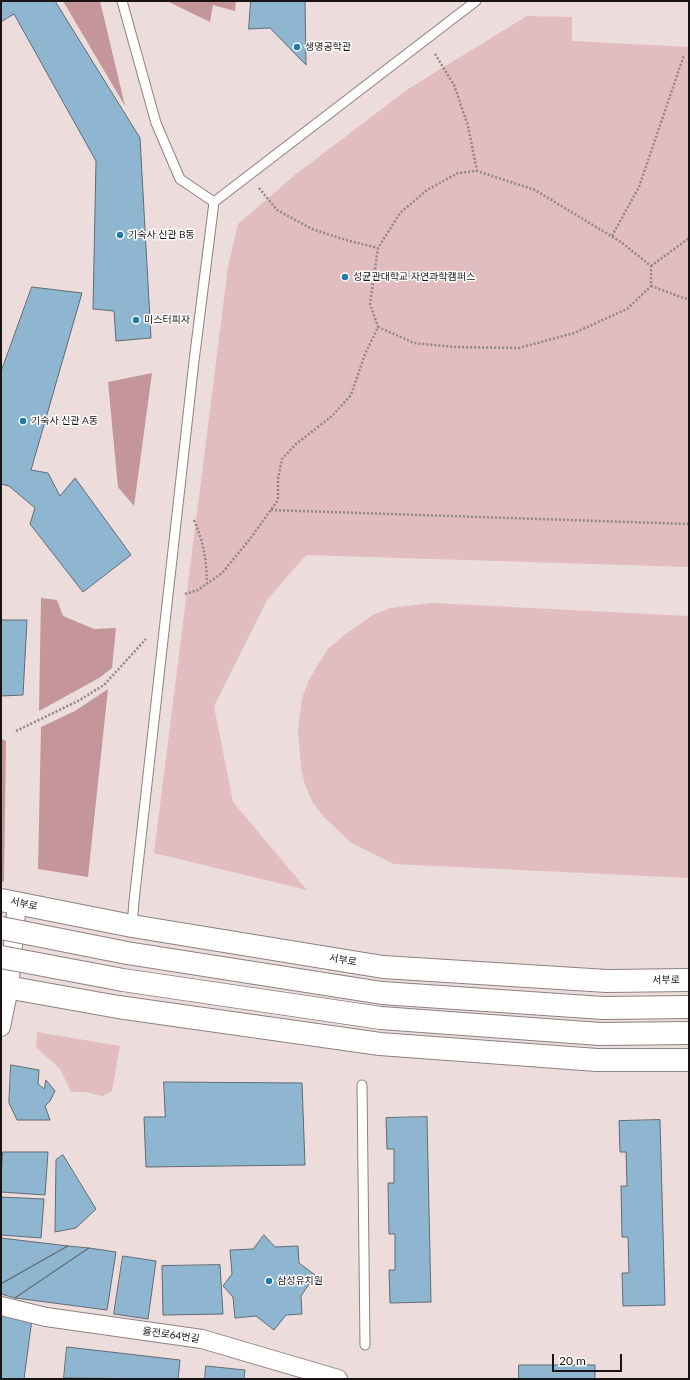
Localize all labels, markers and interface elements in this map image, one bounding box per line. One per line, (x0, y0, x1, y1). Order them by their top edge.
place label: 생명공학관 (305, 41, 351, 53)
marker: 생명공학관 (292, 42, 302, 52)
place label: 기숙사 신관 B동 (128, 229, 195, 241)
marker: 기숙사 신관 B동 (115, 230, 125, 240)
place label: 성균관대학교 자연과학캠퍼스 (353, 271, 475, 283)
marker: 성균관대학교 자연과학캠퍼스 (340, 272, 350, 282)
place label: 미스터피자 (144, 314, 190, 326)
marker: 미스터피자 (131, 315, 141, 325)
place label: 기숙사 신관 A동 (31, 415, 98, 427)
marker: 기숙사 신관 A동 (18, 416, 28, 426)
street label: 서부로 (9, 895, 39, 913)
street label: 서부로 (328, 952, 358, 968)
street label: 서부로 (652, 974, 680, 986)
place label: 삼성유치원 (277, 1275, 323, 1287)
marker: 삼성유치원 (264, 1276, 274, 1286)
street label: 율전로64번길 (142, 1325, 200, 1345)
scale bar (554, 1346, 624, 1372)
text: 20 m (559, 1353, 586, 1368)

